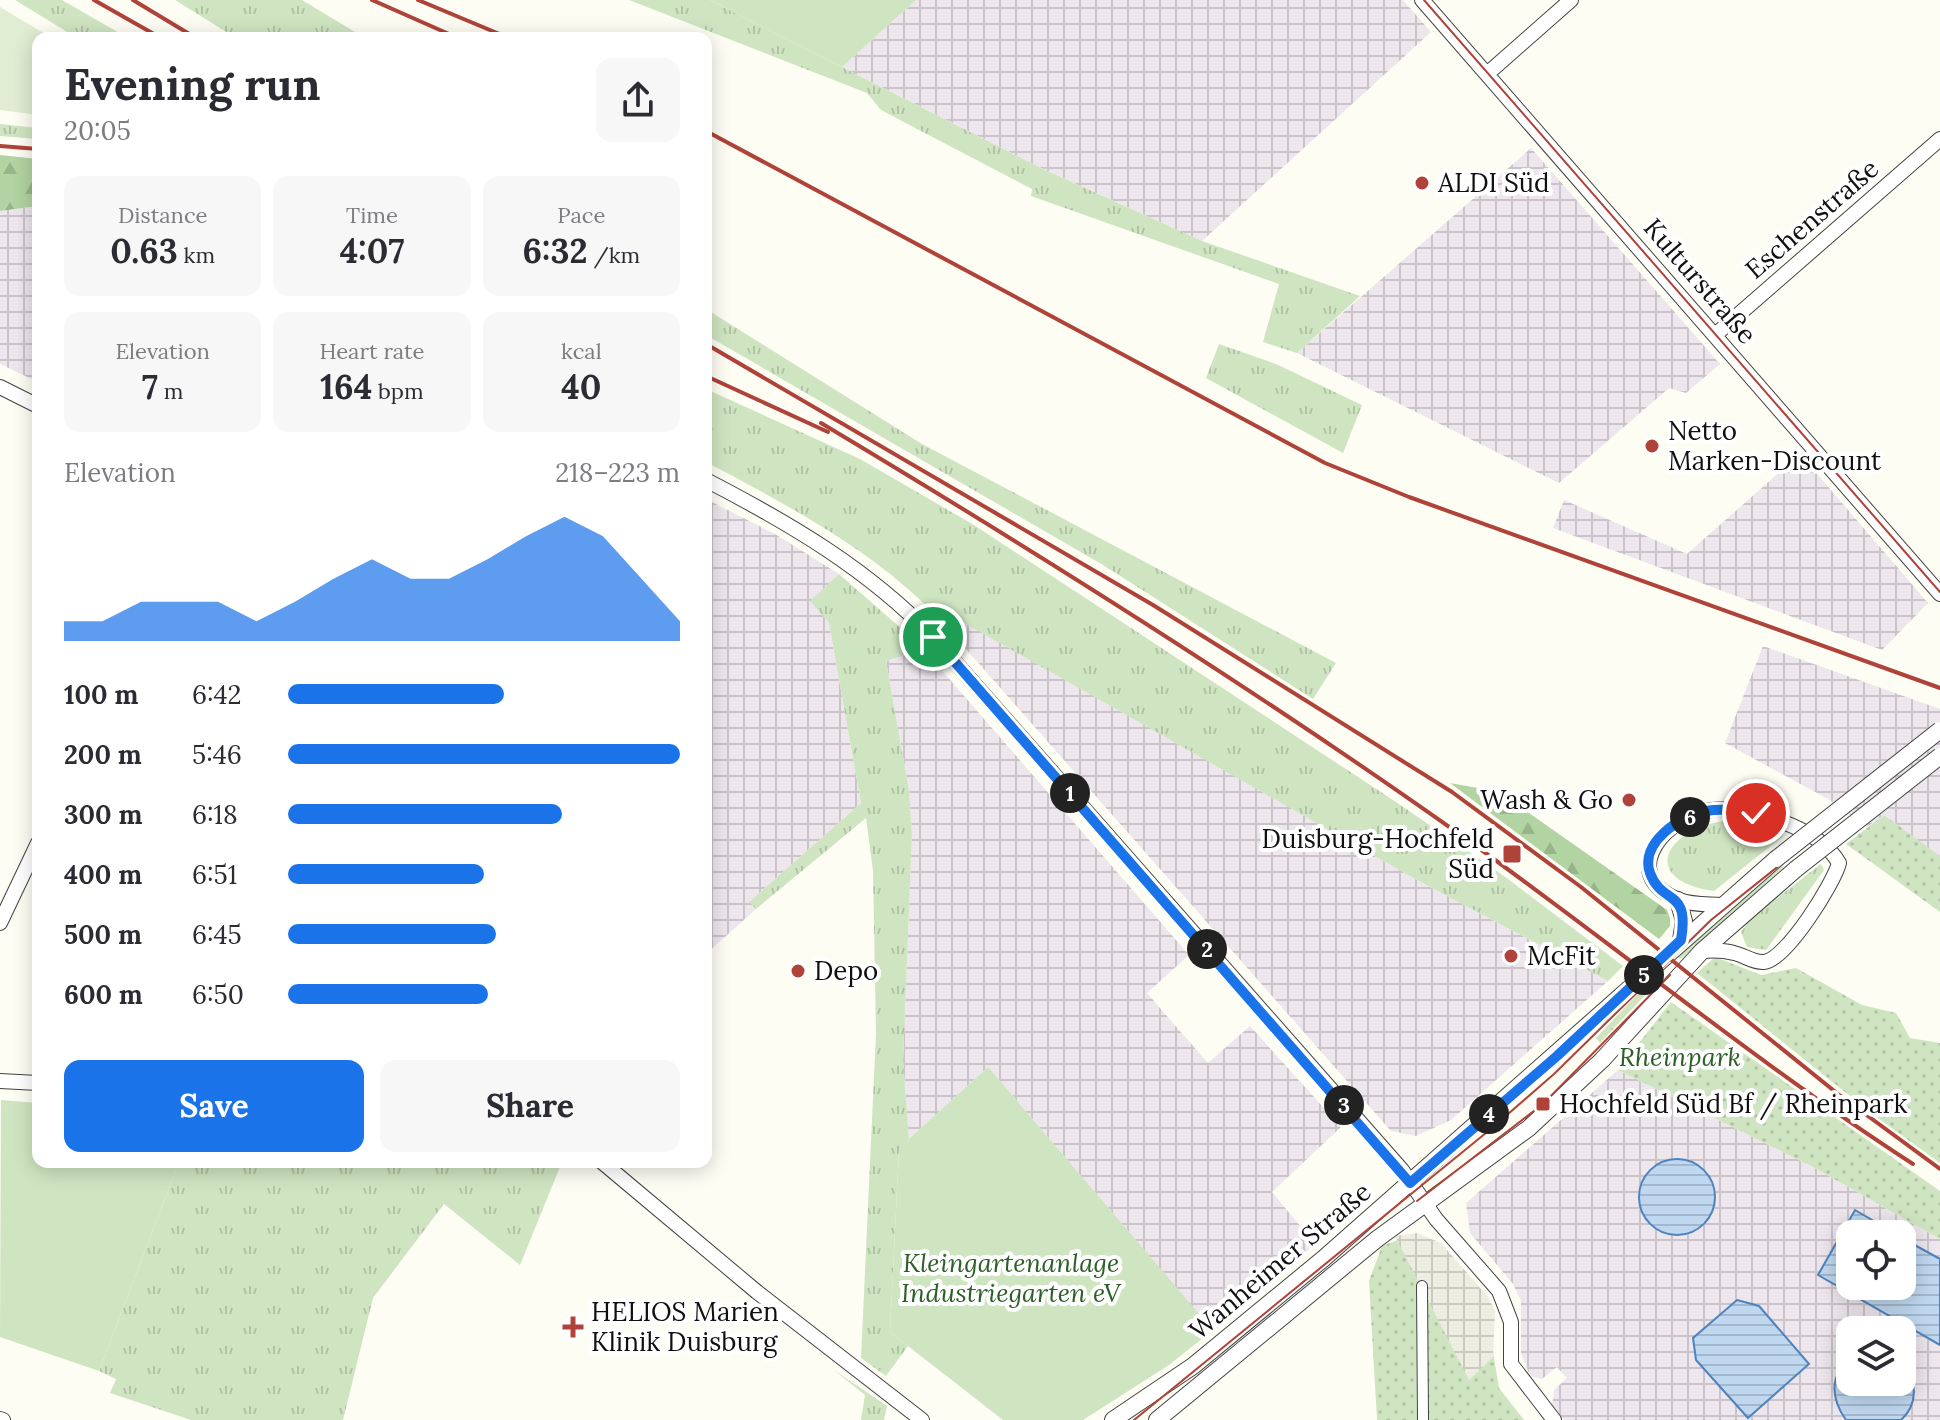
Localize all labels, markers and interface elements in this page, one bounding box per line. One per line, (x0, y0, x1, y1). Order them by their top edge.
text: Evening run (64, 56, 321, 112)
button: share (596, 58, 680, 142)
text: 20:05 (64, 114, 131, 147)
street label: Eschenstraße (1738, 152, 1885, 285)
place label: ALDI Süd (1437, 166, 1550, 199)
marker: ALDI Süd (1413, 174, 1431, 192)
text: Distance (118, 201, 207, 229)
text: Time (346, 201, 398, 229)
text: Pace (557, 201, 605, 229)
street label: Kulturstraße (1637, 211, 1764, 350)
text: 0.63 (110, 229, 178, 272)
text: 4:07 (340, 229, 404, 272)
text: 6:32 (522, 229, 588, 272)
text: km (178, 241, 215, 269)
text: /km (588, 241, 640, 269)
text: Elevation (115, 337, 210, 365)
text: Heart rate (320, 337, 424, 365)
text: kcal (561, 337, 602, 365)
text: 7 (142, 365, 158, 408)
text: 164 (320, 365, 372, 408)
text: 40 (561, 365, 601, 408)
text: m (158, 377, 183, 405)
text: bpm (372, 377, 424, 405)
place label: Netto Marken-Discount (1668, 414, 1881, 477)
marker: Netto Marken-Discount (1643, 437, 1661, 455)
text: Elevation (64, 456, 176, 489)
text: 218–223 m (555, 456, 680, 489)
pin (899, 603, 967, 671)
icon: arrive (911, 615, 955, 659)
text: 100 m (64, 678, 138, 711)
text: 6:42 (192, 678, 242, 711)
text: 200 m (64, 738, 142, 771)
text: 5:46 (192, 738, 242, 771)
pin: 1 (1050, 773, 1090, 813)
text: 1 (1066, 779, 1074, 807)
pin (1722, 779, 1790, 847)
place label: Wash & Go (1480, 783, 1613, 816)
marker: Wash & Go (1620, 791, 1638, 809)
icon: check (1734, 791, 1778, 835)
pin: 6 (1670, 797, 1710, 837)
text: 300 m (64, 798, 142, 831)
text: 6:18 (192, 798, 238, 831)
text: 6 (1684, 803, 1696, 831)
place label: Duisburg-Hochfeld Süd (1262, 822, 1494, 885)
marker: Duisburg-Hochfeld Süd (1501, 843, 1523, 865)
text: 400 m (64, 858, 142, 891)
text: 6:51 (192, 858, 237, 891)
text: 500 m (64, 918, 142, 951)
text: 6:45 (192, 918, 242, 951)
pin: 2 (1187, 929, 1227, 969)
text: 2 (1201, 935, 1213, 963)
place label: McFit (1527, 939, 1596, 972)
marker: McFit (1502, 947, 1520, 965)
place label: Depo (814, 954, 878, 987)
pin: 5 (1624, 955, 1664, 995)
text: 5 (1638, 961, 1650, 989)
marker: Depo (789, 962, 807, 980)
text: 600 m (64, 978, 143, 1011)
text: 6:50 (192, 978, 244, 1011)
park label: Rheinpark (1619, 1040, 1741, 1073)
button: Save (64, 1060, 364, 1152)
button: Share (380, 1060, 680, 1152)
pin: 3 (1324, 1085, 1364, 1125)
place label: Hochfeld Süd Bf / Rheinpark (1559, 1087, 1908, 1121)
text: 3 (1338, 1091, 1350, 1119)
pin: 4 (1469, 1094, 1509, 1134)
marker: Hochfeld Süd Bf / Rheinpark (1534, 1095, 1552, 1113)
text: 4 (1483, 1100, 1495, 1128)
street label: Wanheimer Straße (1182, 1175, 1377, 1346)
map controls (1836, 1220, 1916, 1396)
button: locate (1836, 1220, 1916, 1300)
park label: Kleingartenanlage Industriegarten eV (901, 1246, 1123, 1309)
place label: HELIOS Marien Klinik Duisburg (591, 1295, 779, 1358)
marker: HELIOS Marien Klinik Duisburg (562, 1316, 584, 1338)
button: layers (1836, 1316, 1916, 1396)

